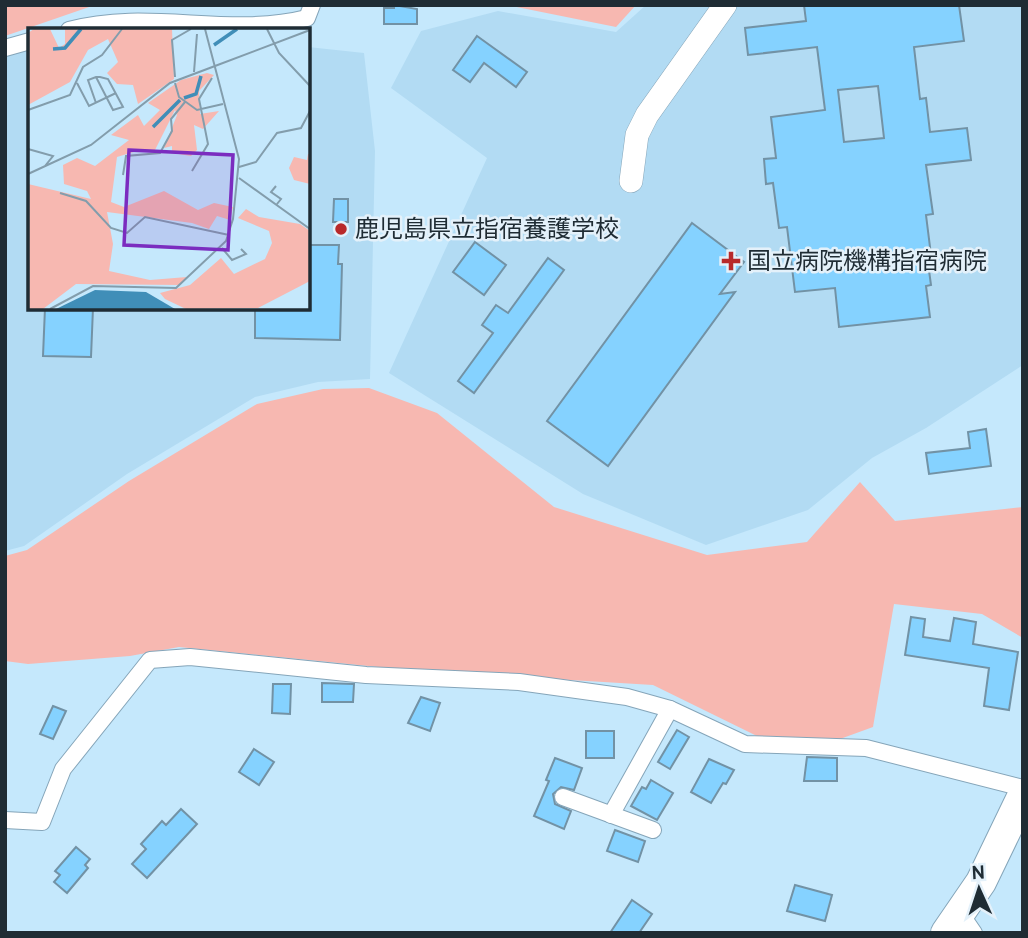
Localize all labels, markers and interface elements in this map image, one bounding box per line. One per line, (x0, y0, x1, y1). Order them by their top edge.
inset map (28, 28, 310, 310)
place label: 鹿児島県立指宿養護学校 (355, 216, 619, 246)
marker: 鹿児島県立指宿養護学校 (333, 221, 349, 237)
place label: 国立病院機構指宿病院 (747, 248, 987, 278)
marker: 国立病院機構指宿病院 (721, 251, 741, 271)
north arrow (944, 854, 1014, 924)
text: N (971, 862, 986, 886)

